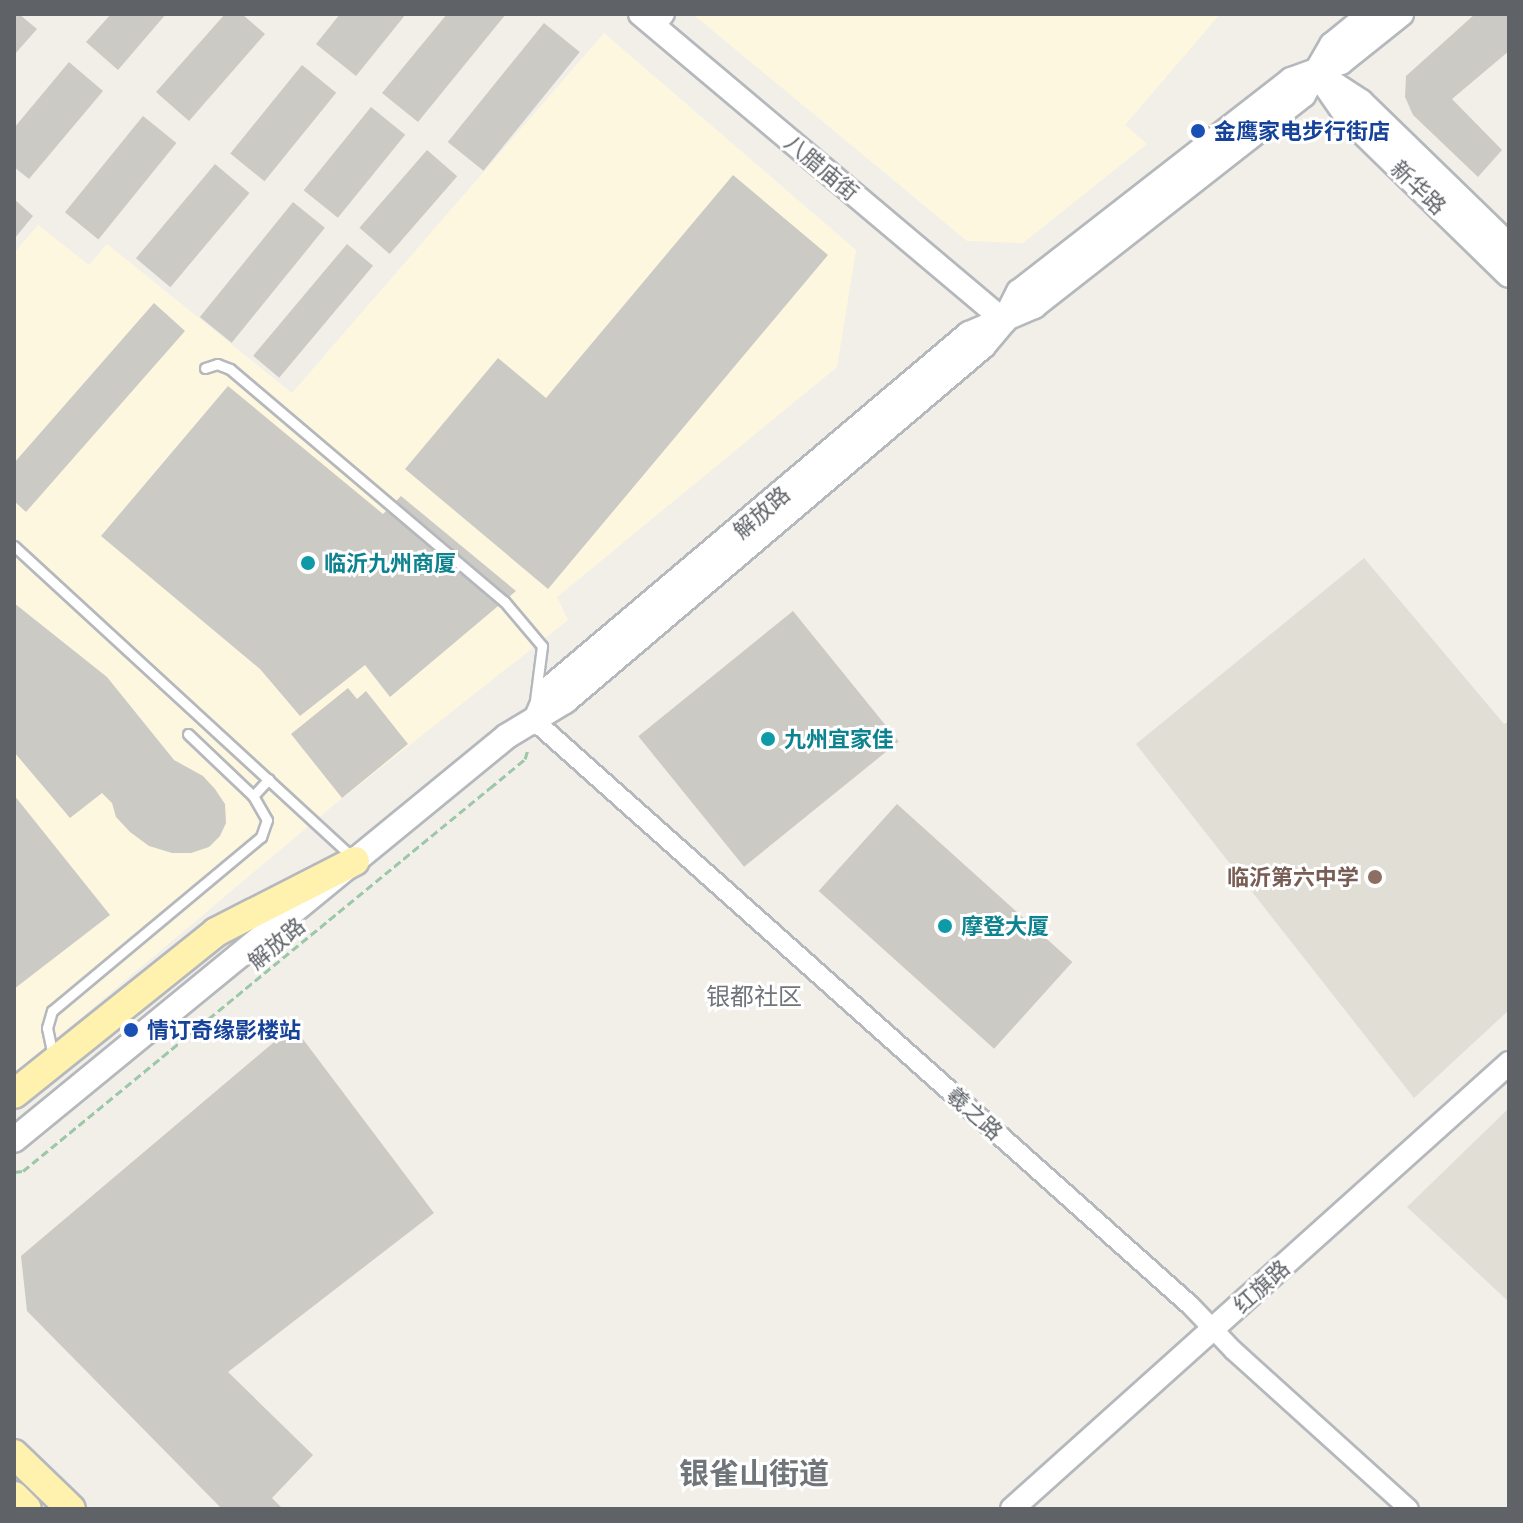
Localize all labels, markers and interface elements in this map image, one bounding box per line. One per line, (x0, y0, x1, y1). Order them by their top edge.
place label: 金鹰家电步行街店 (1214, 118, 1390, 144)
marker: 金鹰家电步行街店 (1189, 122, 1207, 140)
street label: 八腊庙街 (780, 129, 864, 205)
street label: 新华路 (1386, 155, 1452, 219)
street label: 解放路 (727, 480, 795, 544)
place label: 临沂九州商厦 (324, 550, 456, 576)
marker: 临沂九州商厦 (299, 554, 317, 572)
place label: 九州宜家佳 (784, 726, 894, 752)
marker: 九州宜家佳 (759, 730, 777, 748)
place label: 临沂第六中学 (1227, 864, 1359, 890)
marker: 临沂第六中学 (1366, 868, 1384, 886)
street label: 解放路 (242, 912, 310, 974)
place label: 摩登大厦 (961, 913, 1049, 939)
marker: 摩登大厦 (936, 917, 954, 935)
district label: 银都社区 (706, 982, 802, 1010)
place label: 情订奇缘影楼站 (147, 1017, 301, 1043)
marker: 情订奇缘影楼站 (122, 1021, 140, 1039)
street label: 羲之路 (942, 1081, 1008, 1145)
street label: 红旗路 (1228, 1254, 1294, 1318)
district label: 银雀山街道 (679, 1454, 829, 1490)

